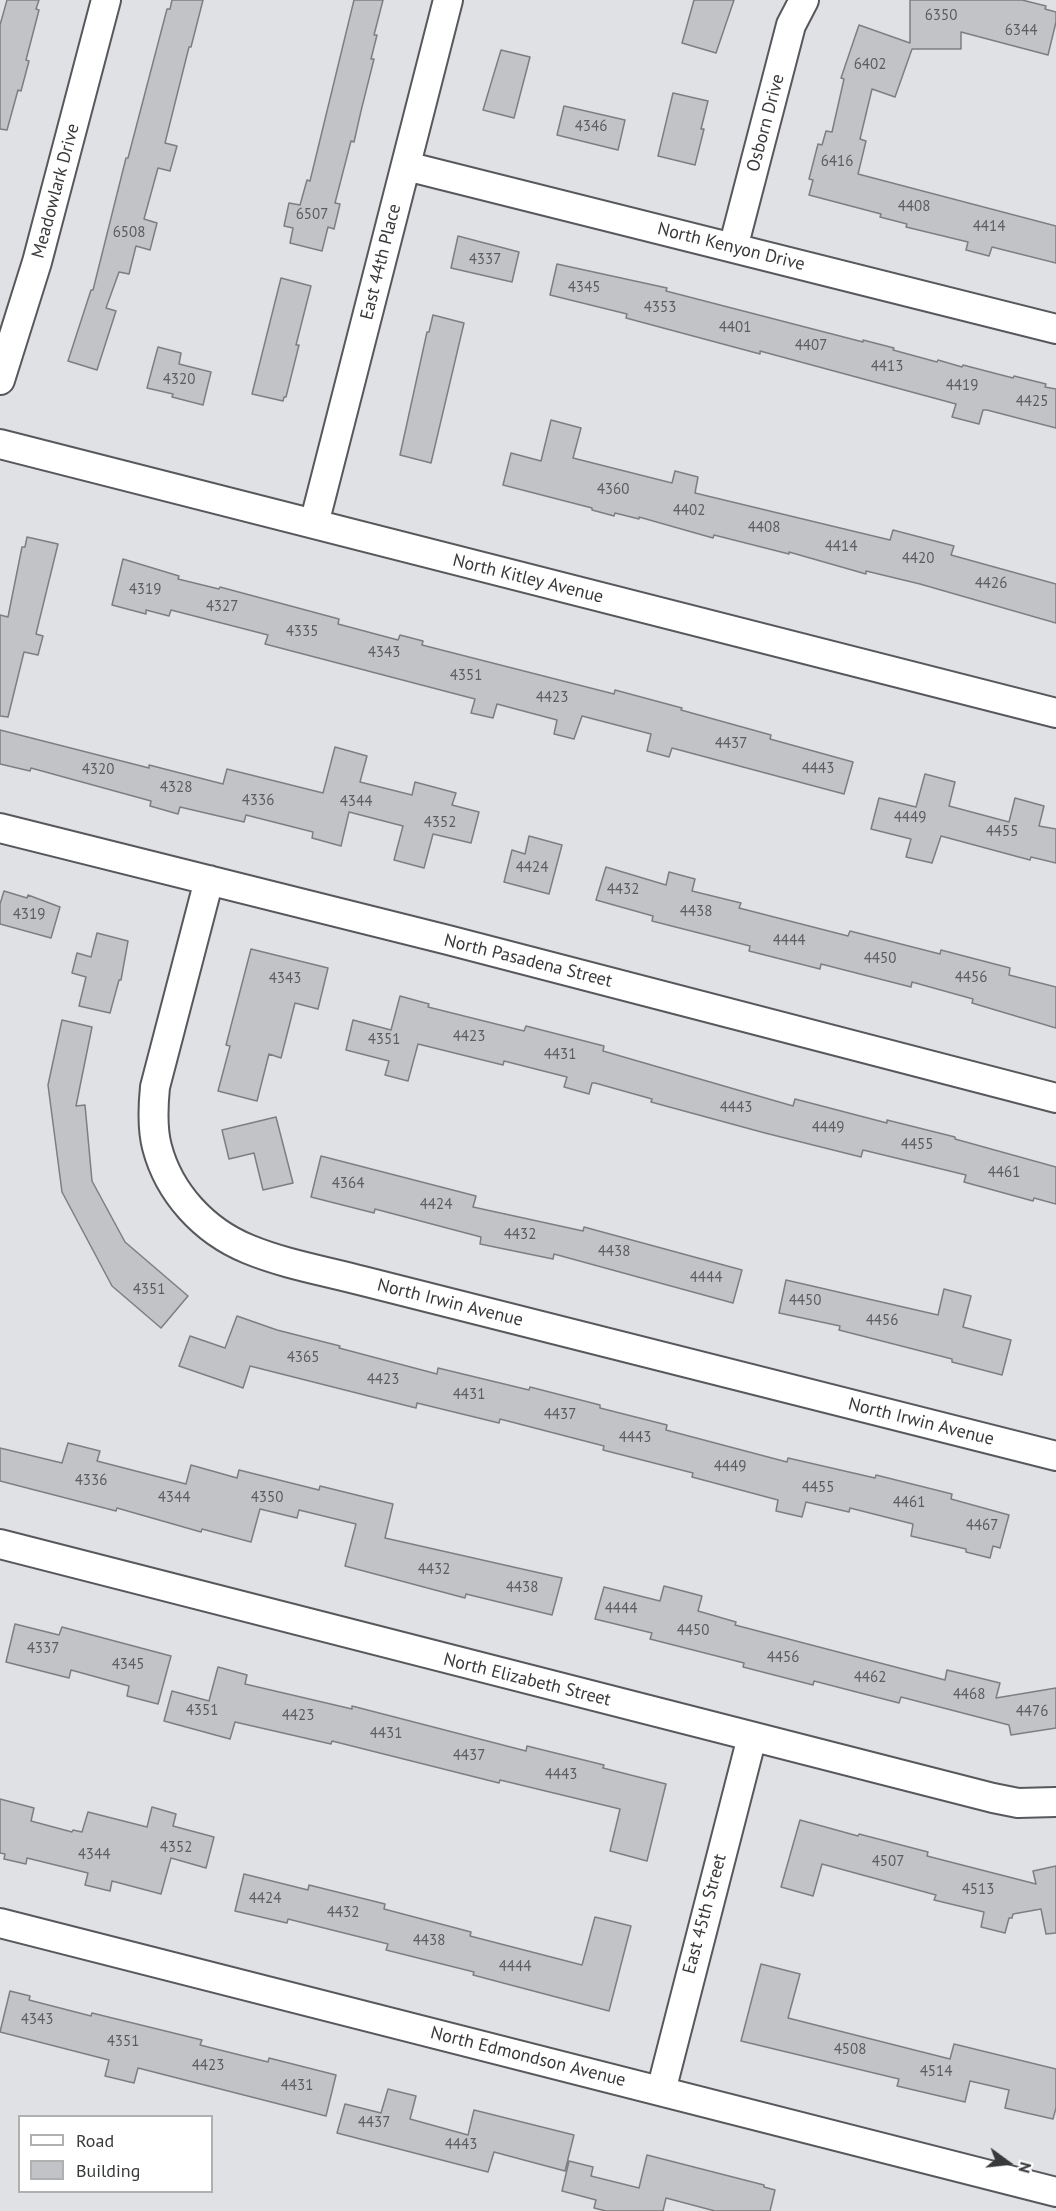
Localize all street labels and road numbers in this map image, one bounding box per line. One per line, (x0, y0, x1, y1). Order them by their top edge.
street label: Osborn Drive (743, 72, 789, 174)
street label: Meadowlark Drive (28, 121, 84, 261)
street label: East 44th Place (356, 202, 406, 322)
street label: North Kenyon Drive (655, 218, 807, 276)
street label: North Kitley Avenue (450, 550, 606, 608)
street label: North Pasadena Street (442, 930, 614, 992)
street label: North Irwin Avenue (375, 1274, 525, 1332)
street label: North Irwin Avenue (846, 1393, 996, 1451)
street label: North Elizabeth Street (441, 1649, 613, 1711)
street label: East 45th Street (679, 1852, 731, 1976)
street label: North Edmondson Avenue (428, 2022, 628, 2092)

